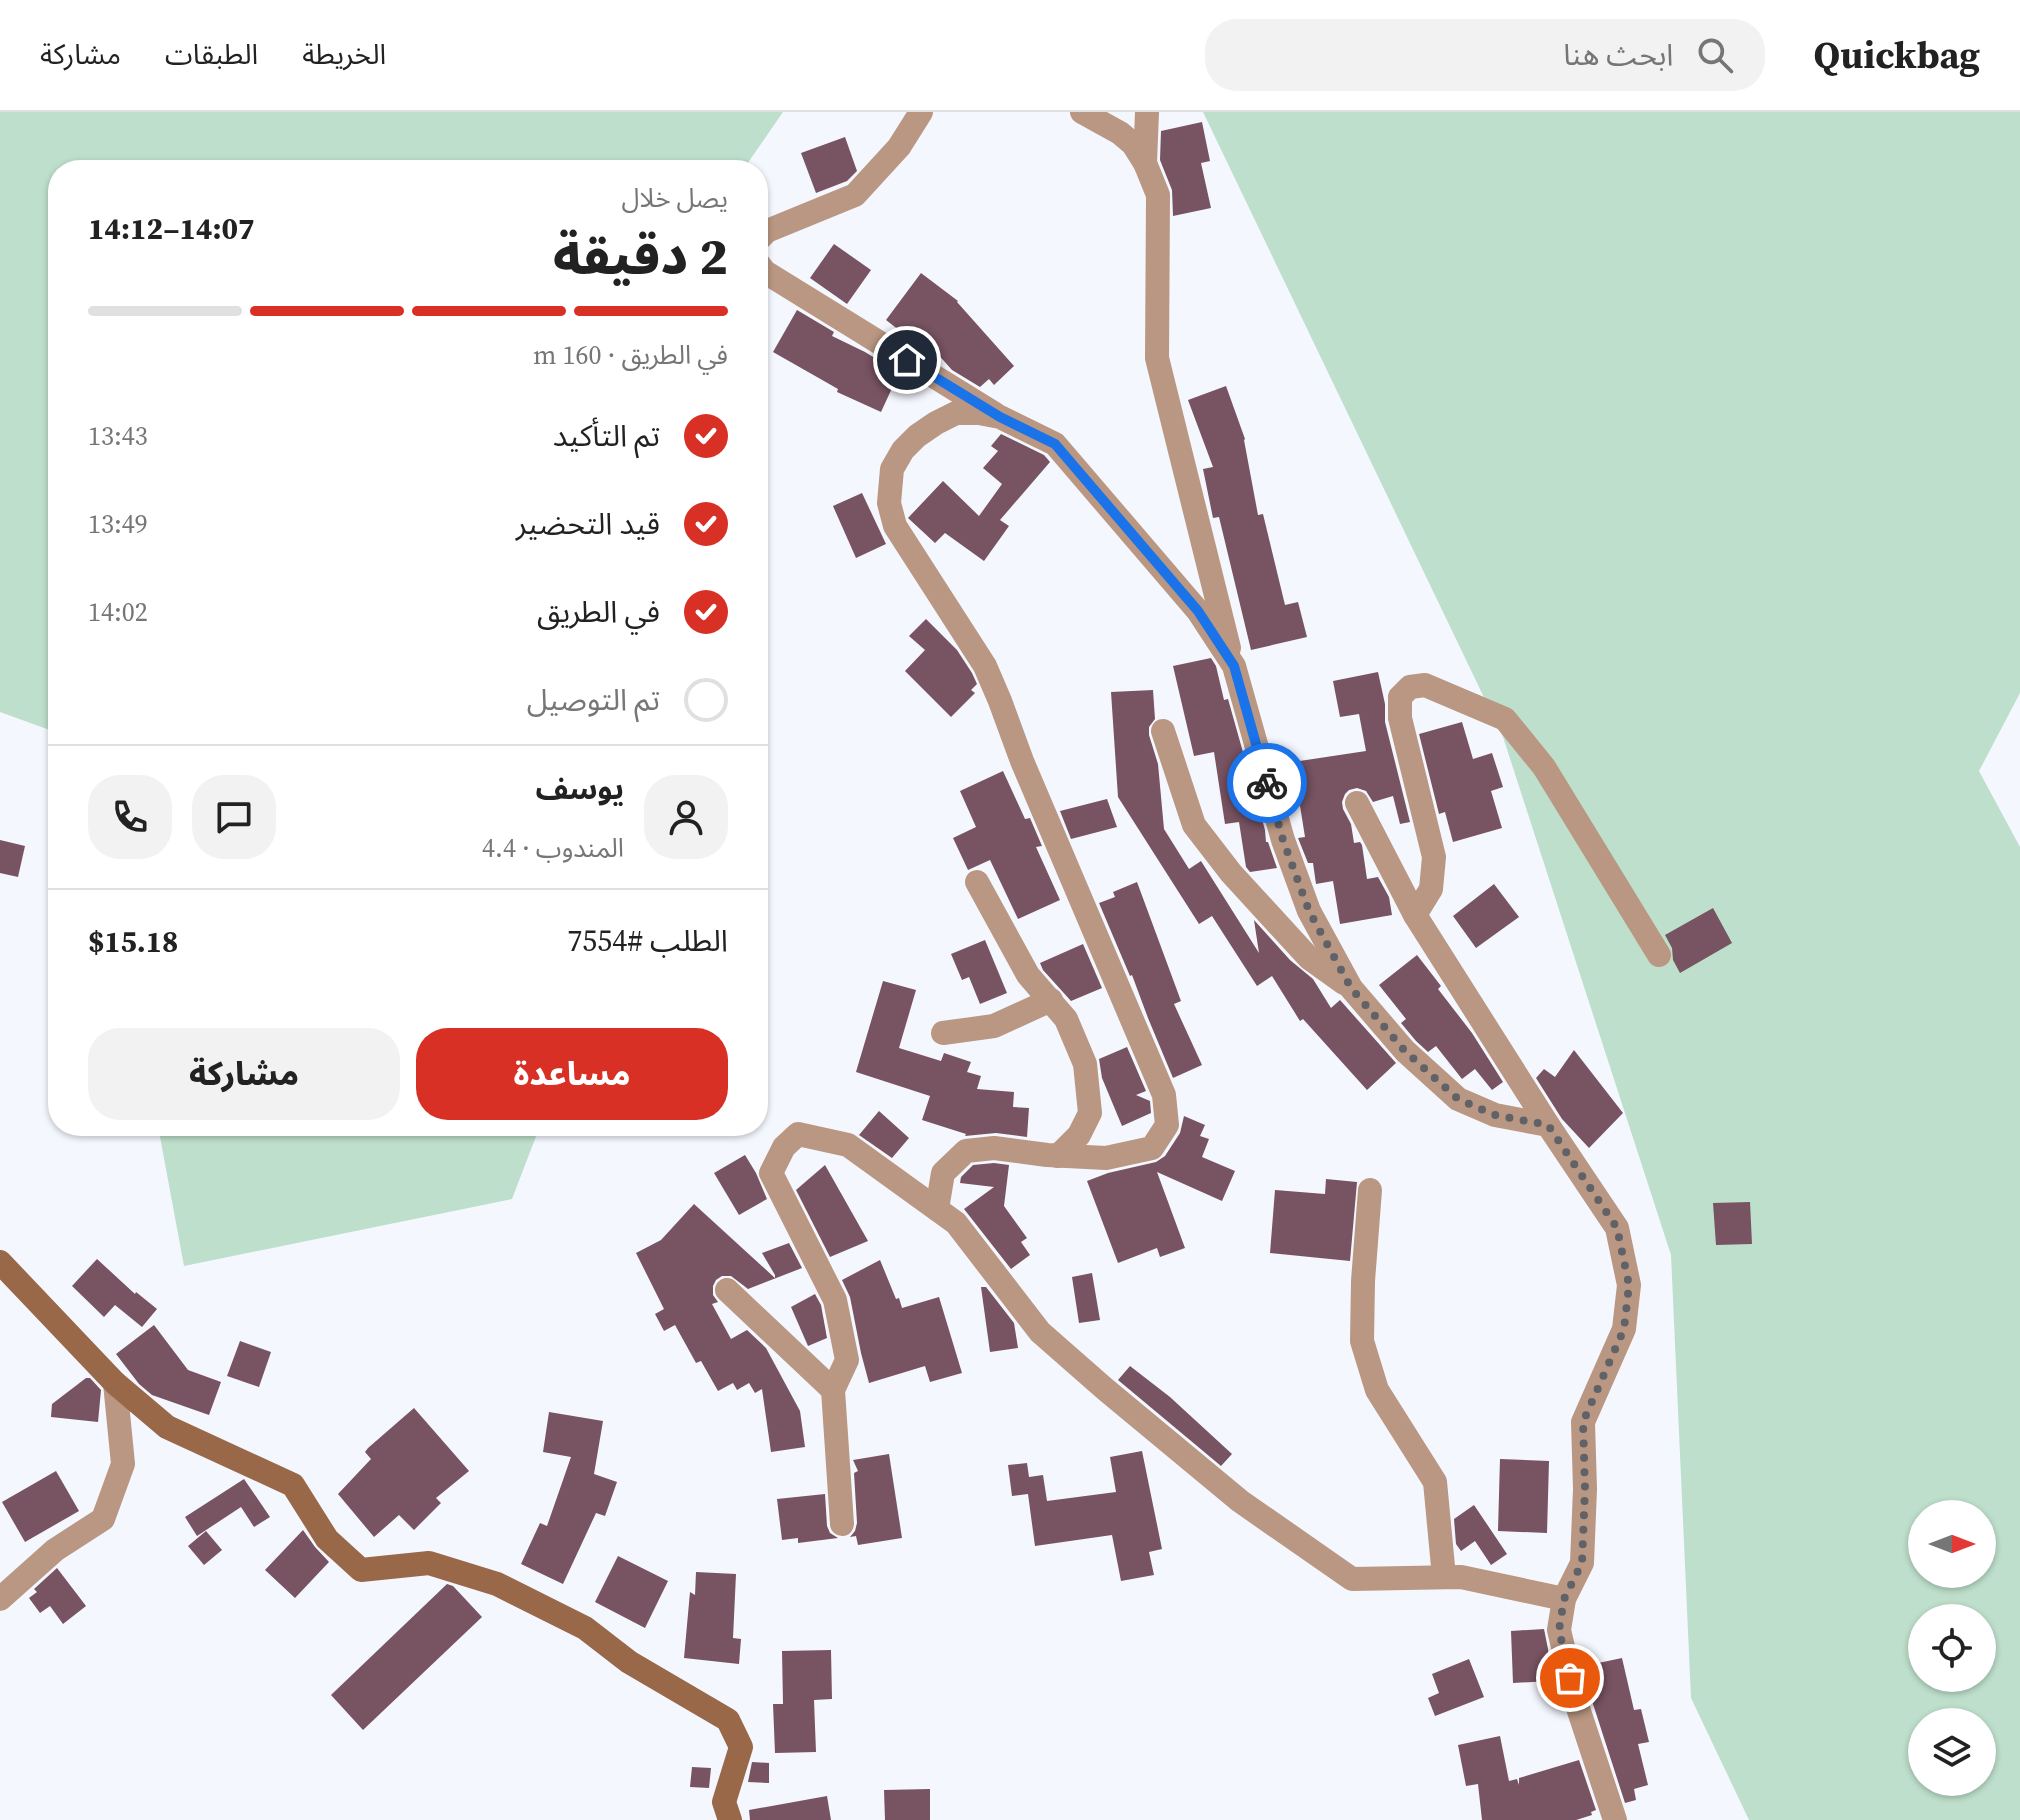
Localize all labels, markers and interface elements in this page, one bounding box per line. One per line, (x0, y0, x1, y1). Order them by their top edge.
search box (1205, 19, 1765, 91)
text: Quickbag (1813, 29, 1980, 81)
icon: search (1693, 33, 1737, 77)
text: ابحث هنا (1563, 34, 1673, 75)
text: مشاركة (40, 35, 121, 73)
text: الطبقات (165, 35, 258, 73)
text: الخريطة (302, 35, 386, 73)
text: يصل خلال (622, 180, 728, 216)
text: 14:07–14:12 (88, 208, 255, 249)
text: 2 دقيقة (553, 220, 728, 291)
pin (873, 326, 941, 394)
text: في الطريق · 160 m (533, 337, 728, 373)
icon: home (885, 338, 929, 382)
icon: check (684, 414, 728, 458)
text: تم التأكيد (553, 415, 660, 456)
text: 13:43 (88, 418, 148, 454)
icon: check (684, 502, 728, 546)
text: قيد التحضير (516, 503, 660, 544)
text: 13:49 (88, 506, 148, 542)
icon: check (684, 590, 728, 634)
text: في الطريق (537, 591, 660, 632)
text: 14:02 (88, 594, 148, 630)
text: تم التوصيل (527, 679, 660, 720)
courier (1227, 743, 1307, 823)
icon: bike (1245, 761, 1289, 805)
text: يوسف (536, 768, 624, 809)
button: phone (88, 775, 172, 859)
button: chat (192, 775, 276, 859)
button: person (644, 775, 728, 859)
text: المندوب · 4.4 (482, 830, 624, 866)
text: الطلب #7554 (567, 920, 728, 961)
text: $15.18 (88, 921, 178, 962)
button: مشاركة (88, 1028, 400, 1120)
button: مساعدة (416, 1028, 728, 1120)
north arrow (1908, 1500, 1996, 1588)
map controls (1908, 1500, 1996, 1796)
button: locate (1908, 1604, 1996, 1692)
pin (1536, 1644, 1604, 1712)
icon: bag (1548, 1656, 1592, 1700)
button: layers (1908, 1708, 1996, 1796)

